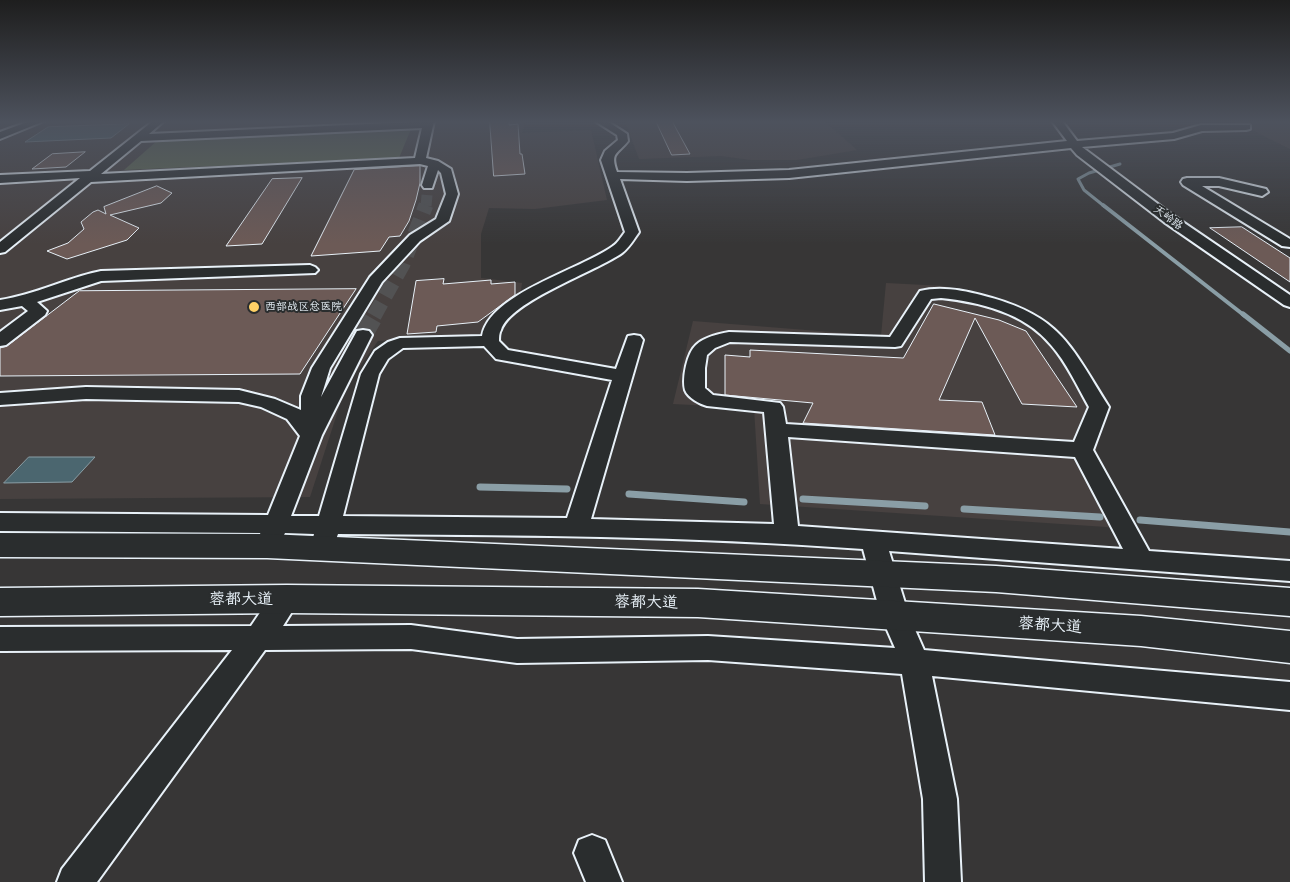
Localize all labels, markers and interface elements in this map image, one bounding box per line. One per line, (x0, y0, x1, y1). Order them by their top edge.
street label: 天岭路 (1151, 203, 1185, 233)
marker: 西部战区总医院 (247, 300, 261, 314)
place label: 西部战区总医院 (265, 300, 342, 314)
street label: 蓉都大道 (209, 590, 273, 610)
street label: 蓉都大道 (614, 593, 678, 613)
street label: 蓉都大道 (1017, 614, 1083, 638)

